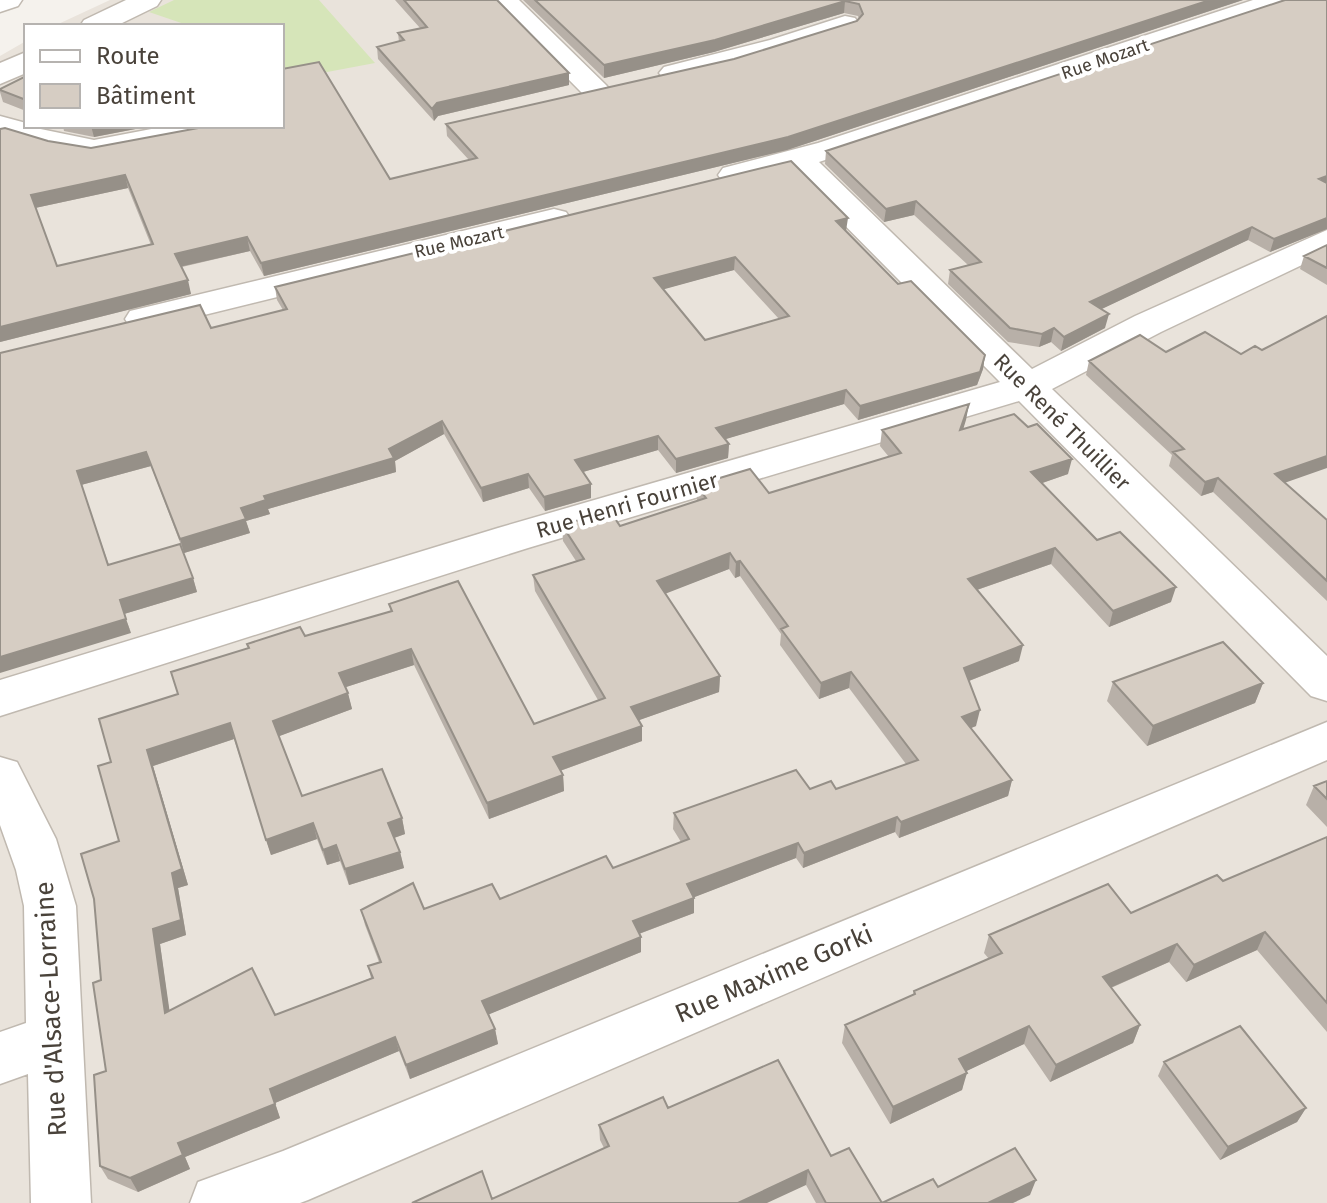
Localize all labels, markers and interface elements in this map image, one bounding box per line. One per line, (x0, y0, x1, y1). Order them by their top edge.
legend (24, 24, 284, 128)
street label: Rue Mozart (1058, 34, 1152, 84)
text: Route (96, 42, 160, 70)
text: Bâtiment (96, 82, 196, 110)
street label: Rue Mozart (412, 221, 506, 263)
street label: Rue René Thuillier (988, 348, 1136, 496)
street label: Rue Henri Fournier (533, 466, 722, 544)
street label: Rue d'Alsace-Lorraine (29, 881, 73, 1137)
street label: Rue Maxime Gorki (670, 918, 878, 1030)

